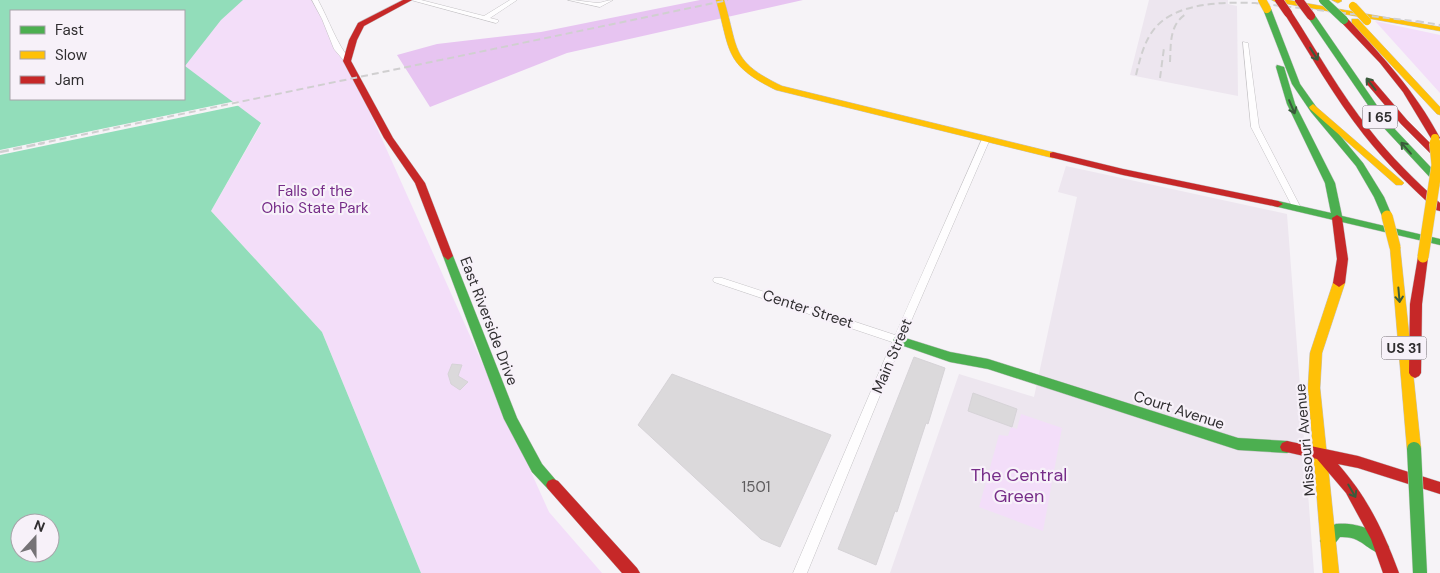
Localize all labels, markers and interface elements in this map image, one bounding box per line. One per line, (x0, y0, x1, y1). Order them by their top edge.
legend (10, 10, 185, 100)
text: Fast (55, 20, 84, 40)
text: Slow (55, 45, 88, 65)
one-way arrow (1309, 47, 1319, 61)
text: Jam (55, 70, 84, 90)
one-way arrow (1365, 78, 1376, 91)
one-way arrow (1288, 99, 1298, 114)
road number: I 65 (1362, 105, 1398, 128)
one-way arrow (1400, 141, 1412, 154)
park label: Falls of the Ohio State Park (261, 181, 369, 218)
street label: East Riverside Drive (455, 254, 523, 388)
street label: Center Street (760, 285, 856, 333)
one-way arrow (1395, 287, 1404, 303)
street label: Main Street (867, 315, 917, 396)
road number: US 31 (1382, 336, 1426, 359)
street label: Missouri Avenue (1290, 383, 1320, 497)
street label: Court Avenue (1131, 386, 1227, 434)
park label: The Central Green (971, 463, 1067, 508)
house number: 1501 (742, 477, 770, 497)
one-way arrow (1348, 483, 1358, 498)
north arrow (10, 513, 60, 563)
text: N (32, 516, 48, 536)

